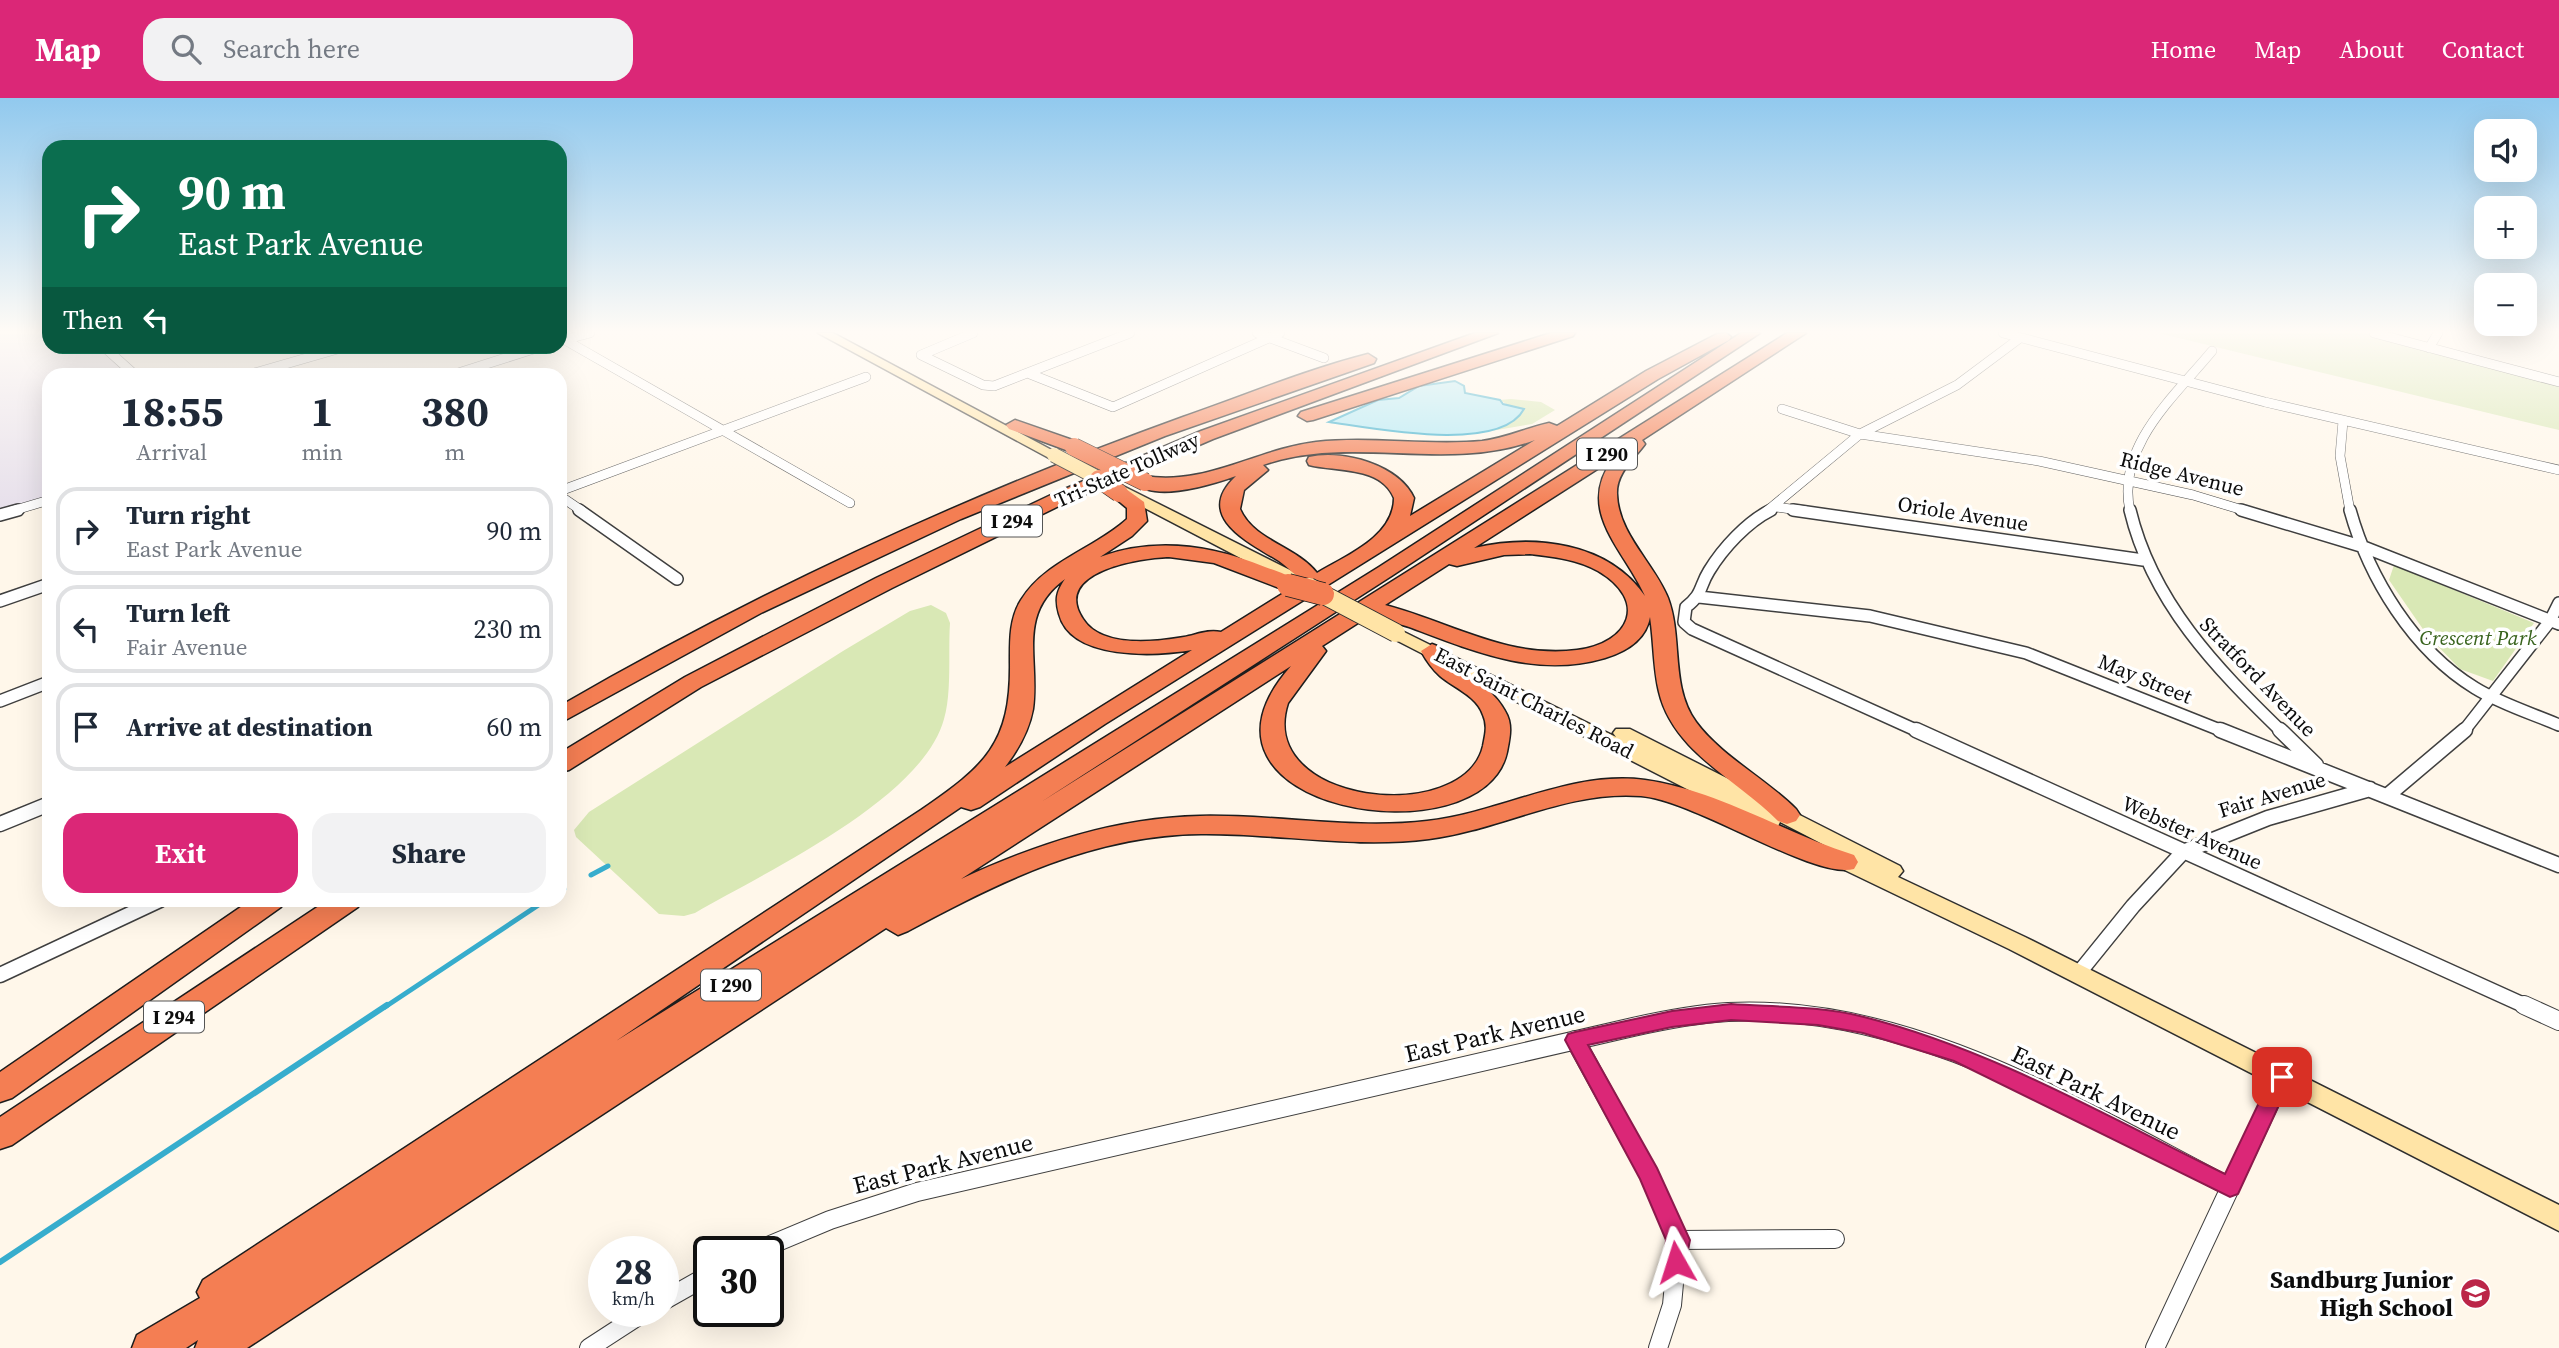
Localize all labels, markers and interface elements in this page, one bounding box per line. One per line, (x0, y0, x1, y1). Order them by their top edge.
search box (143, 18, 633, 81)
text: Map (35, 27, 101, 72)
icon: search (167, 30, 205, 68)
text: Search here (223, 31, 360, 67)
text: Home (2151, 33, 2216, 66)
text: Map (2254, 33, 2301, 66)
text: About (2339, 33, 2404, 66)
text: Contact (2442, 33, 2524, 66)
map controls (2474, 119, 2537, 336)
button: sound (2474, 119, 2537, 182)
text: 90 m (178, 158, 286, 225)
icon: right (63, 168, 154, 259)
button: + (2474, 196, 2537, 259)
text: East Park Avenue (178, 222, 424, 266)
button: − (2474, 273, 2537, 336)
icon: left (137, 301, 175, 339)
text: Then (63, 302, 123, 338)
text: 18:55 (120, 382, 224, 440)
text: 1 (311, 382, 334, 440)
text: 380 (421, 382, 489, 440)
street label: Tri-State Tollway (1050, 425, 1204, 514)
text: Arrival (136, 436, 207, 468)
text: min (301, 436, 343, 468)
text: m (445, 436, 465, 468)
road number: I 290 (1577, 438, 1637, 470)
street label: Ridge Avenue (2117, 444, 2247, 503)
street label: Oriole Avenue (1896, 489, 2031, 538)
text: Turn right (126, 497, 250, 533)
road number: I 294 (982, 506, 1042, 536)
icon: right (67, 512, 105, 550)
text: 90 m (487, 513, 542, 549)
text: East Park Avenue (126, 533, 302, 565)
text: Turn left (126, 595, 230, 631)
icon: left (67, 610, 105, 648)
street label: Stratford Avenue (2194, 610, 2323, 743)
text: 230 m (474, 611, 542, 647)
park label: Crescent Park (2419, 623, 2537, 652)
text: Fair Avenue (126, 631, 248, 663)
street label: East Saint Charles Road (1430, 640, 1639, 765)
street label: May Street (2094, 647, 2197, 711)
icon: arrive (67, 708, 105, 746)
text: Arrive at destination (126, 709, 373, 745)
text: 60 m (487, 709, 542, 745)
street label: Fair Avenue (2215, 764, 2329, 825)
street label: Webster Avenue (2117, 789, 2267, 876)
button: Exit (63, 813, 298, 893)
button: Share (312, 813, 546, 893)
road number: I 290 (701, 970, 761, 1000)
street label: East Park Avenue (1401, 997, 1588, 1070)
road number: I 294 (144, 1001, 204, 1032)
street label: East Park Avenue (2006, 1037, 2186, 1148)
pin (2252, 1047, 2312, 1107)
icon: arrive (2263, 1058, 2301, 1096)
street label: East Park Avenue (850, 1125, 1036, 1202)
position arrow (1639, 1225, 1713, 1299)
speed limit sign: 30 (693, 1236, 784, 1327)
text: 28 (615, 1248, 652, 1296)
place label: Sandburg Junior High School (2270, 1263, 2454, 1324)
school or university icon: Sandburg Junior High School (2459, 1277, 2493, 1311)
text: km/h (612, 1286, 655, 1311)

